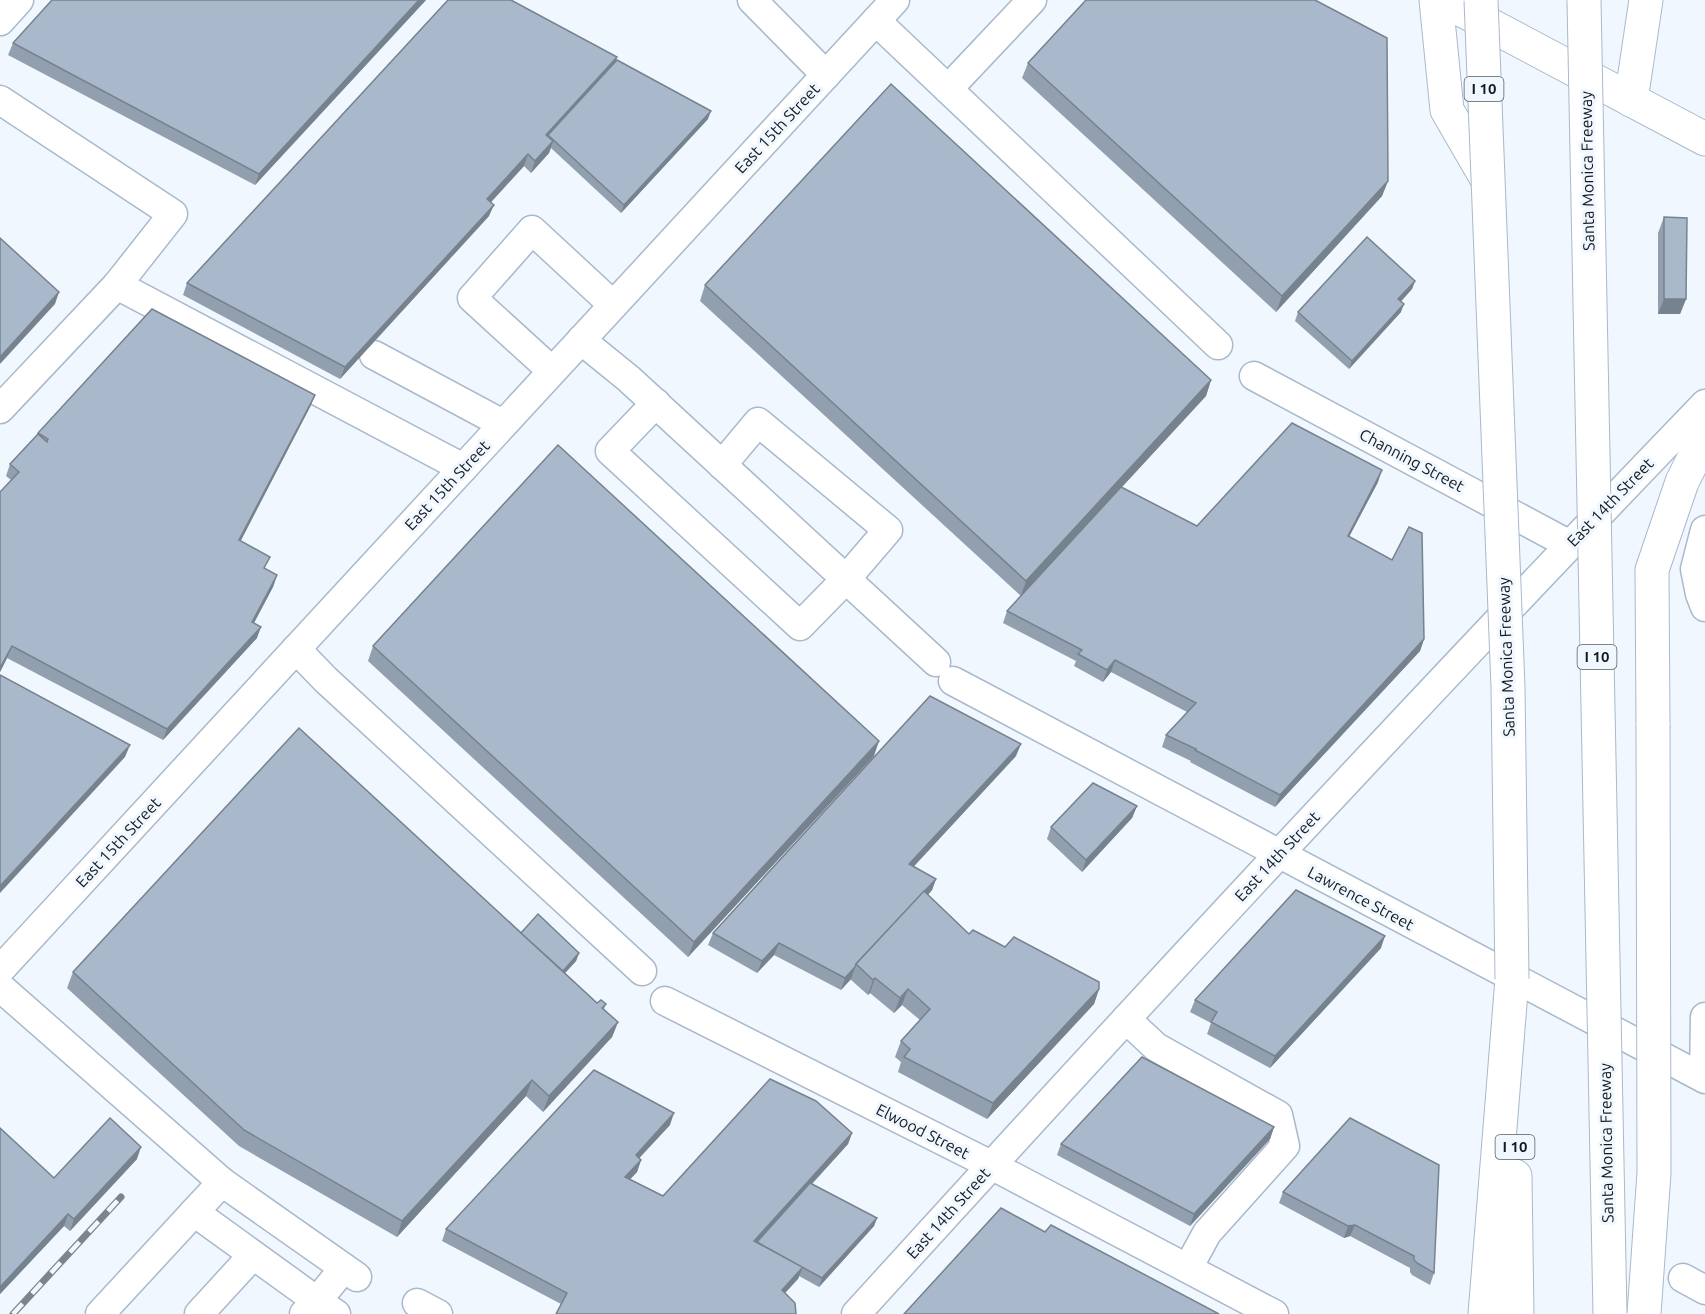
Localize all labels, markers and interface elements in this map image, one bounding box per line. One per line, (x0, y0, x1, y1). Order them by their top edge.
road number: I 10 (1464, 77, 1504, 101)
street label: East 15th Street (731, 79, 824, 177)
street label: Santa Monica Freeway (1577, 91, 1597, 251)
street label: Channing Street (1357, 425, 1468, 496)
street label: East 15th Street (401, 436, 494, 534)
street label: East 14th Street (1563, 454, 1657, 550)
street label: Santa Monica Freeway (1494, 577, 1518, 737)
road number: I 10 (1578, 645, 1616, 669)
street label: East 15th Street (72, 793, 165, 891)
street label: East 14th Street (1231, 807, 1324, 905)
street label: Lawrence Street (1305, 863, 1418, 934)
street label: Santa Monica Freeway (1596, 1063, 1616, 1223)
street label: Elwood Street (873, 1100, 973, 1162)
road number: I 10 (1496, 1135, 1534, 1159)
street label: East 14th Street (903, 1163, 994, 1262)

